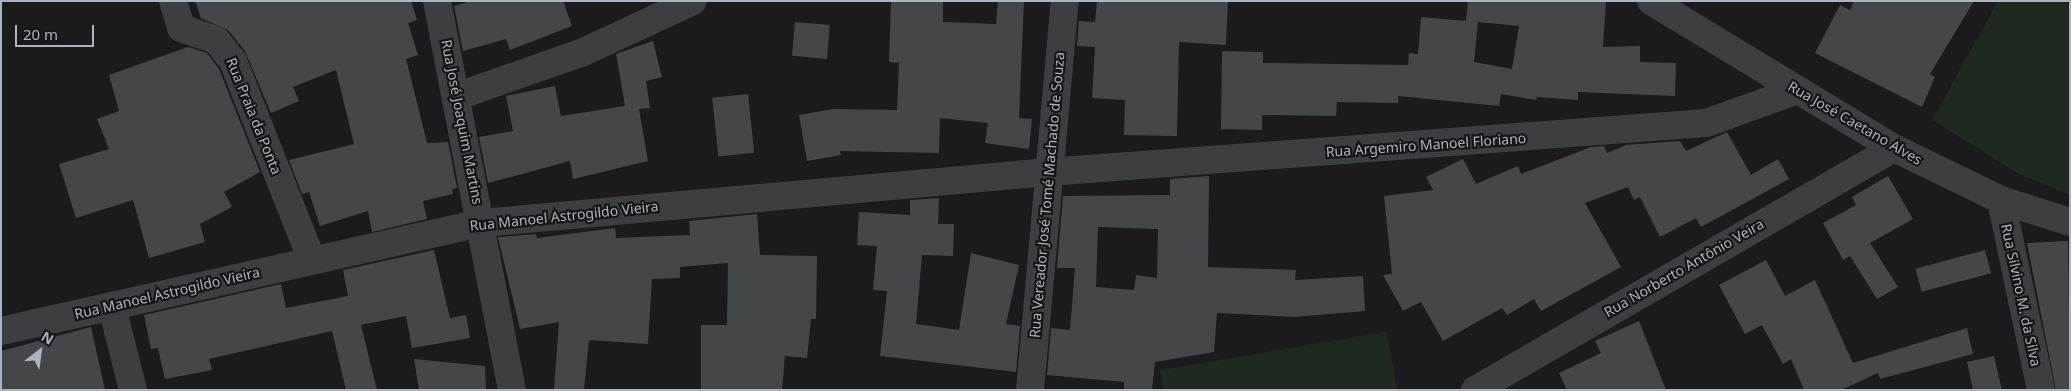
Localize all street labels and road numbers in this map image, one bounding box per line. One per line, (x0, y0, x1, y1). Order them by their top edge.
street label: Rua José Joaquim Martins (438, 38, 486, 206)
street label: Rua Vereador José Tomé Machado de Souza (1026, 51, 1068, 339)
street label: Rua Praia da Ponta (223, 55, 285, 177)
street label: Rua José Caetano Alves (1785, 78, 1925, 168)
street label: Rua Argemiro Manoel Floriano (1325, 130, 1527, 160)
street label: Rua Manoel Astrogildo Vieira (469, 198, 659, 234)
street label: Rua Norberto Antônio Veira (1601, 215, 1767, 321)
street label: Rua Silvino M. da Silva (1998, 222, 2044, 368)
street label: Rua Manoel Astrogildo Vieira (73, 263, 261, 323)

